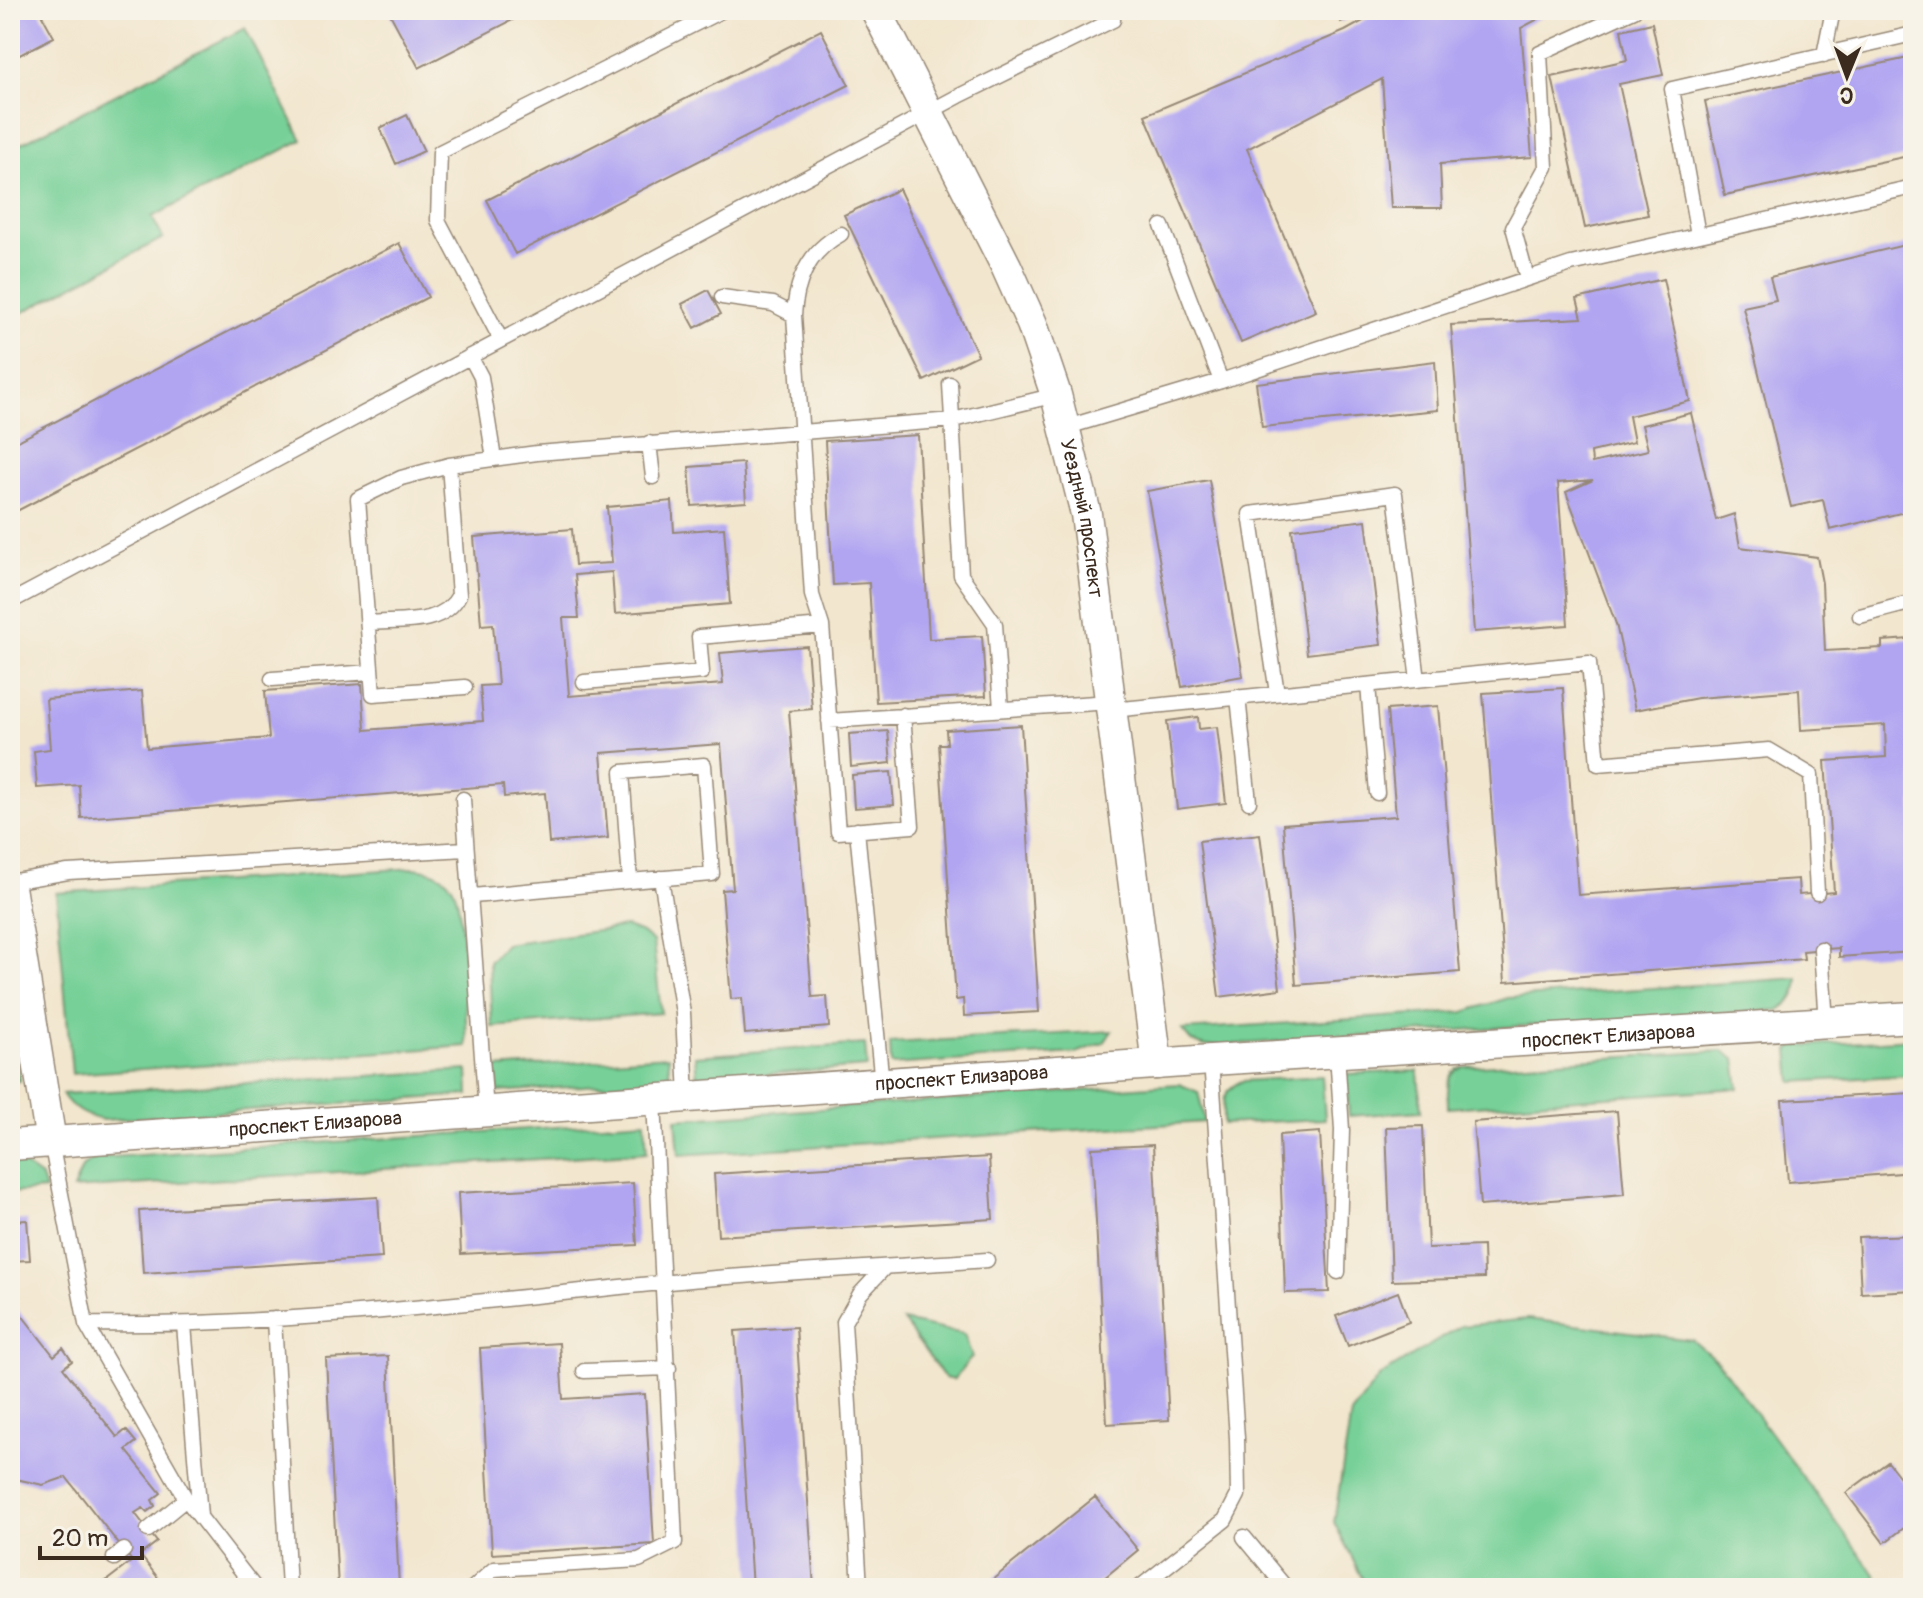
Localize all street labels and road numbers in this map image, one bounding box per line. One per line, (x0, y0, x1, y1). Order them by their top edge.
street label: Уездный проспект (1055, 436, 1109, 599)
street label: проспект Елизарова (1521, 1018, 1696, 1054)
street label: проспект Елизарова (874, 1060, 1049, 1097)
street label: проспект Елизарова (228, 1105, 403, 1142)

